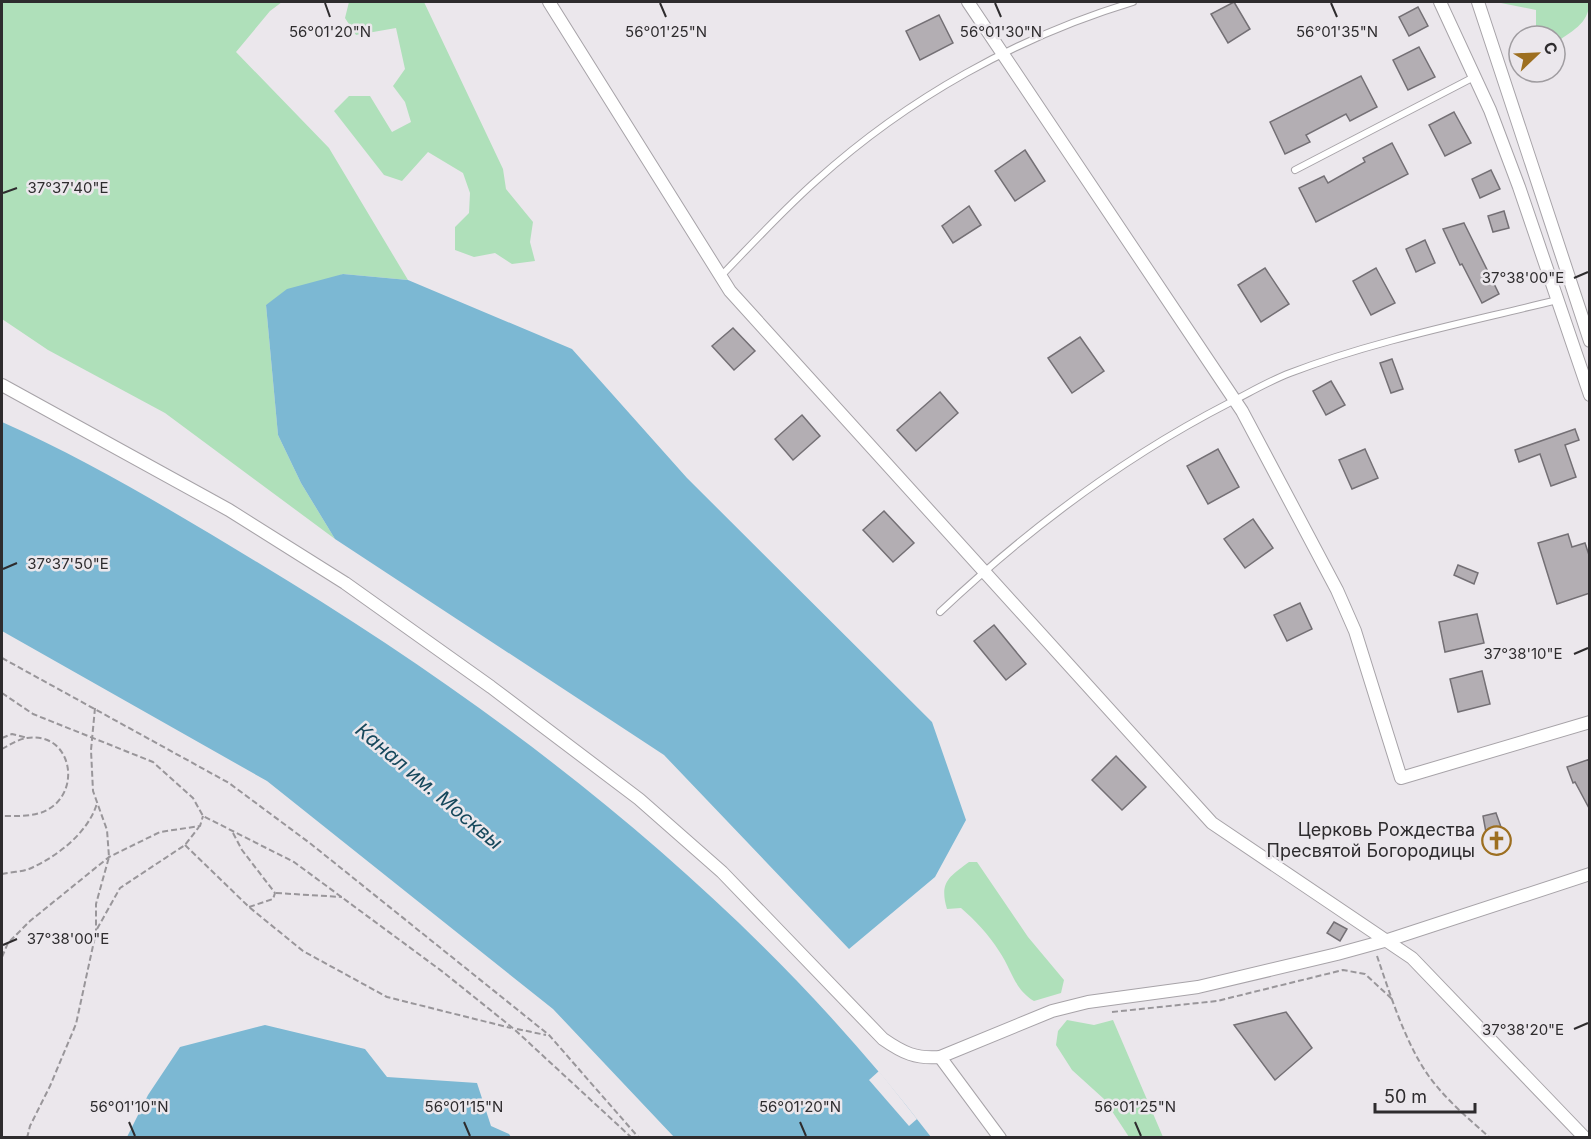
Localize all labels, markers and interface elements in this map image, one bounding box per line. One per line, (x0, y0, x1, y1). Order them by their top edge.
text: 56°01'20"N (289, 22, 371, 41)
text: 56°01'25"N (625, 22, 707, 41)
text: 56°01'30"N (960, 22, 1042, 41)
text: 56°01'35"N (1296, 22, 1378, 41)
north arrow (1507, 24, 1567, 84)
text: С (1539, 39, 1562, 58)
text: 37°37'40"E (27, 178, 109, 197)
text: 37°38'00"E (1482, 268, 1564, 287)
text: 37°37'50"E (27, 554, 109, 573)
text: 37°38'10"E (1483, 644, 1563, 663)
water label: Канал им. Москвы (351, 718, 507, 854)
place label: Церковь Рождества Пресвятой Богородицы (1267, 819, 1475, 861)
church icon: Церковь Рождества Пресвятой Богородицы (1480, 824, 1512, 856)
text: 37°38'00"E (27, 929, 109, 948)
text: 37°38'20"E (1482, 1020, 1564, 1039)
scale bar (1375, 1076, 1476, 1114)
text: 50 m (1384, 1086, 1427, 1107)
text: 56°01'10"N (89, 1097, 169, 1116)
text: 56°01'15"N (425, 1097, 503, 1116)
text: 56°01'20"N (759, 1097, 841, 1116)
text: 56°01'25"N (1094, 1097, 1176, 1116)

